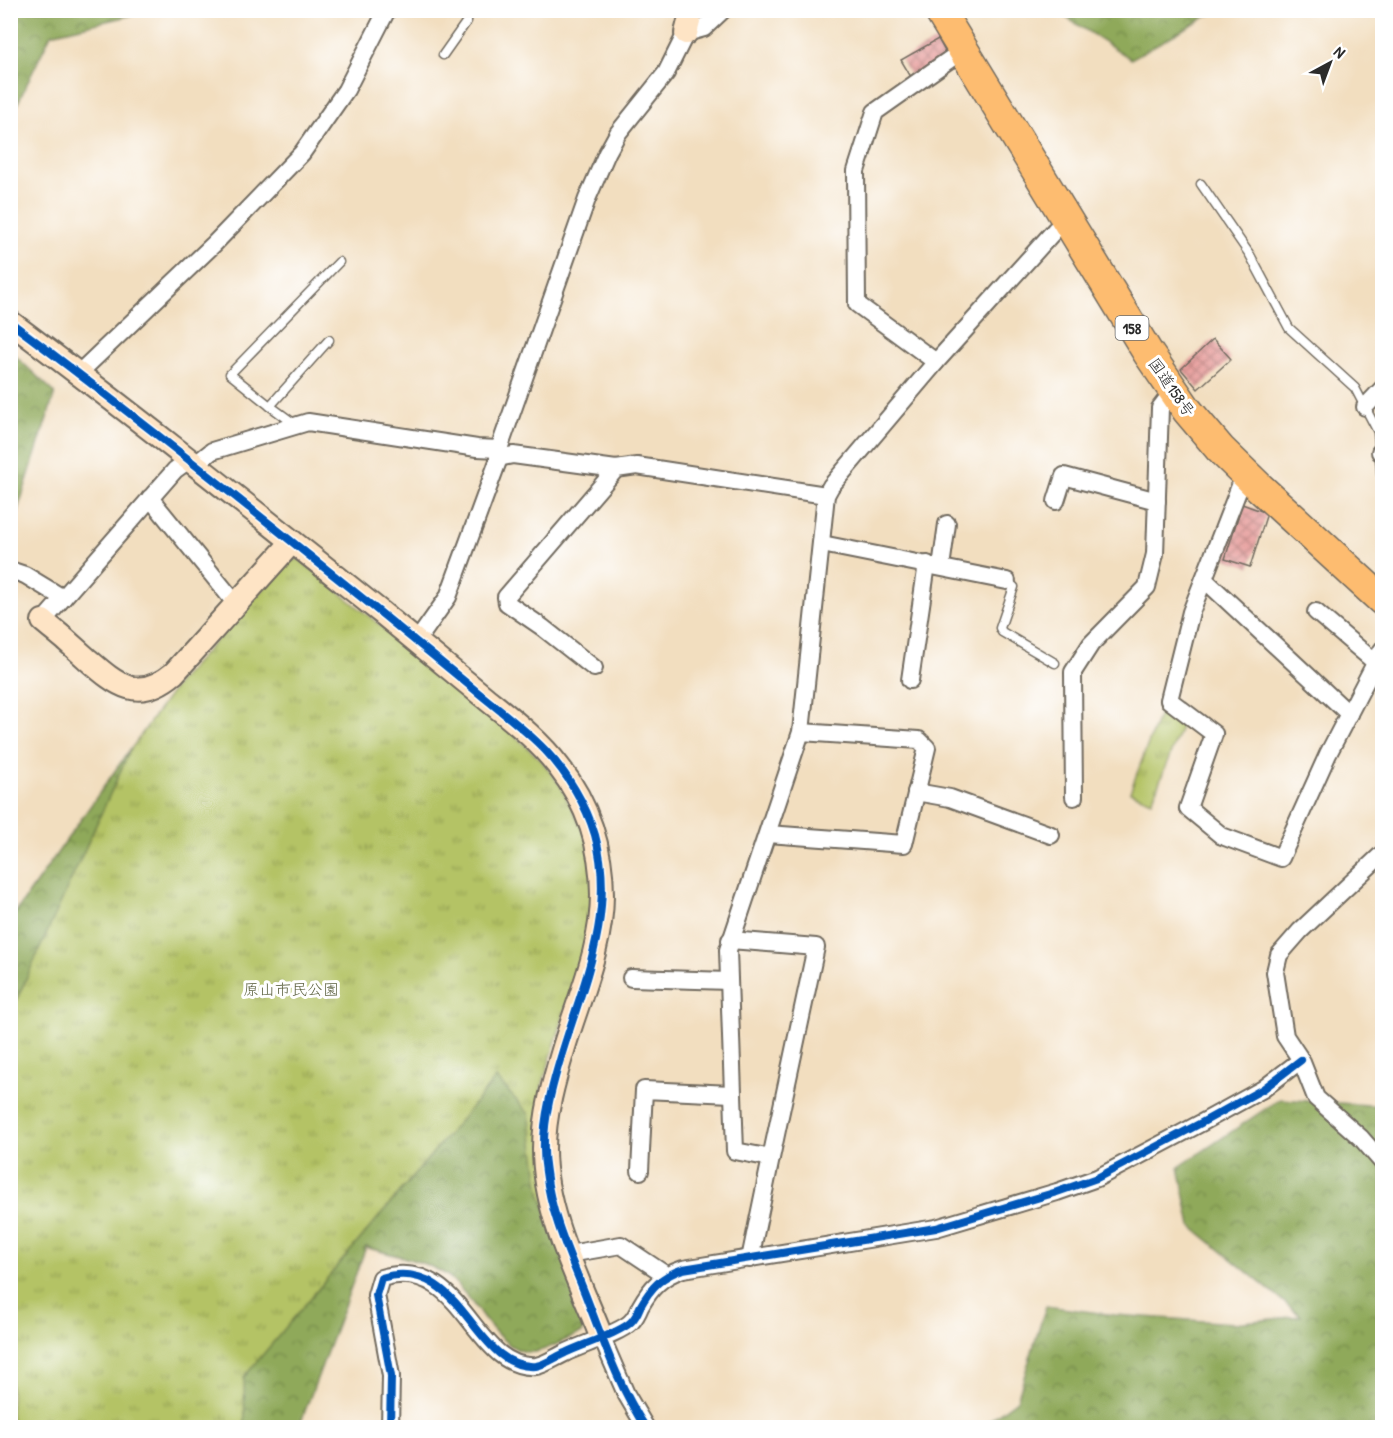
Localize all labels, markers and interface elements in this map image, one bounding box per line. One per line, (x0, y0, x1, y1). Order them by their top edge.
north arrow (1300, 33, 1360, 93)
text: N (1329, 41, 1351, 63)
road number: 158 (1116, 316, 1148, 340)
street label: 国道158号 (1144, 353, 1200, 421)
park label: 原山市民公園 (243, 978, 339, 1000)

